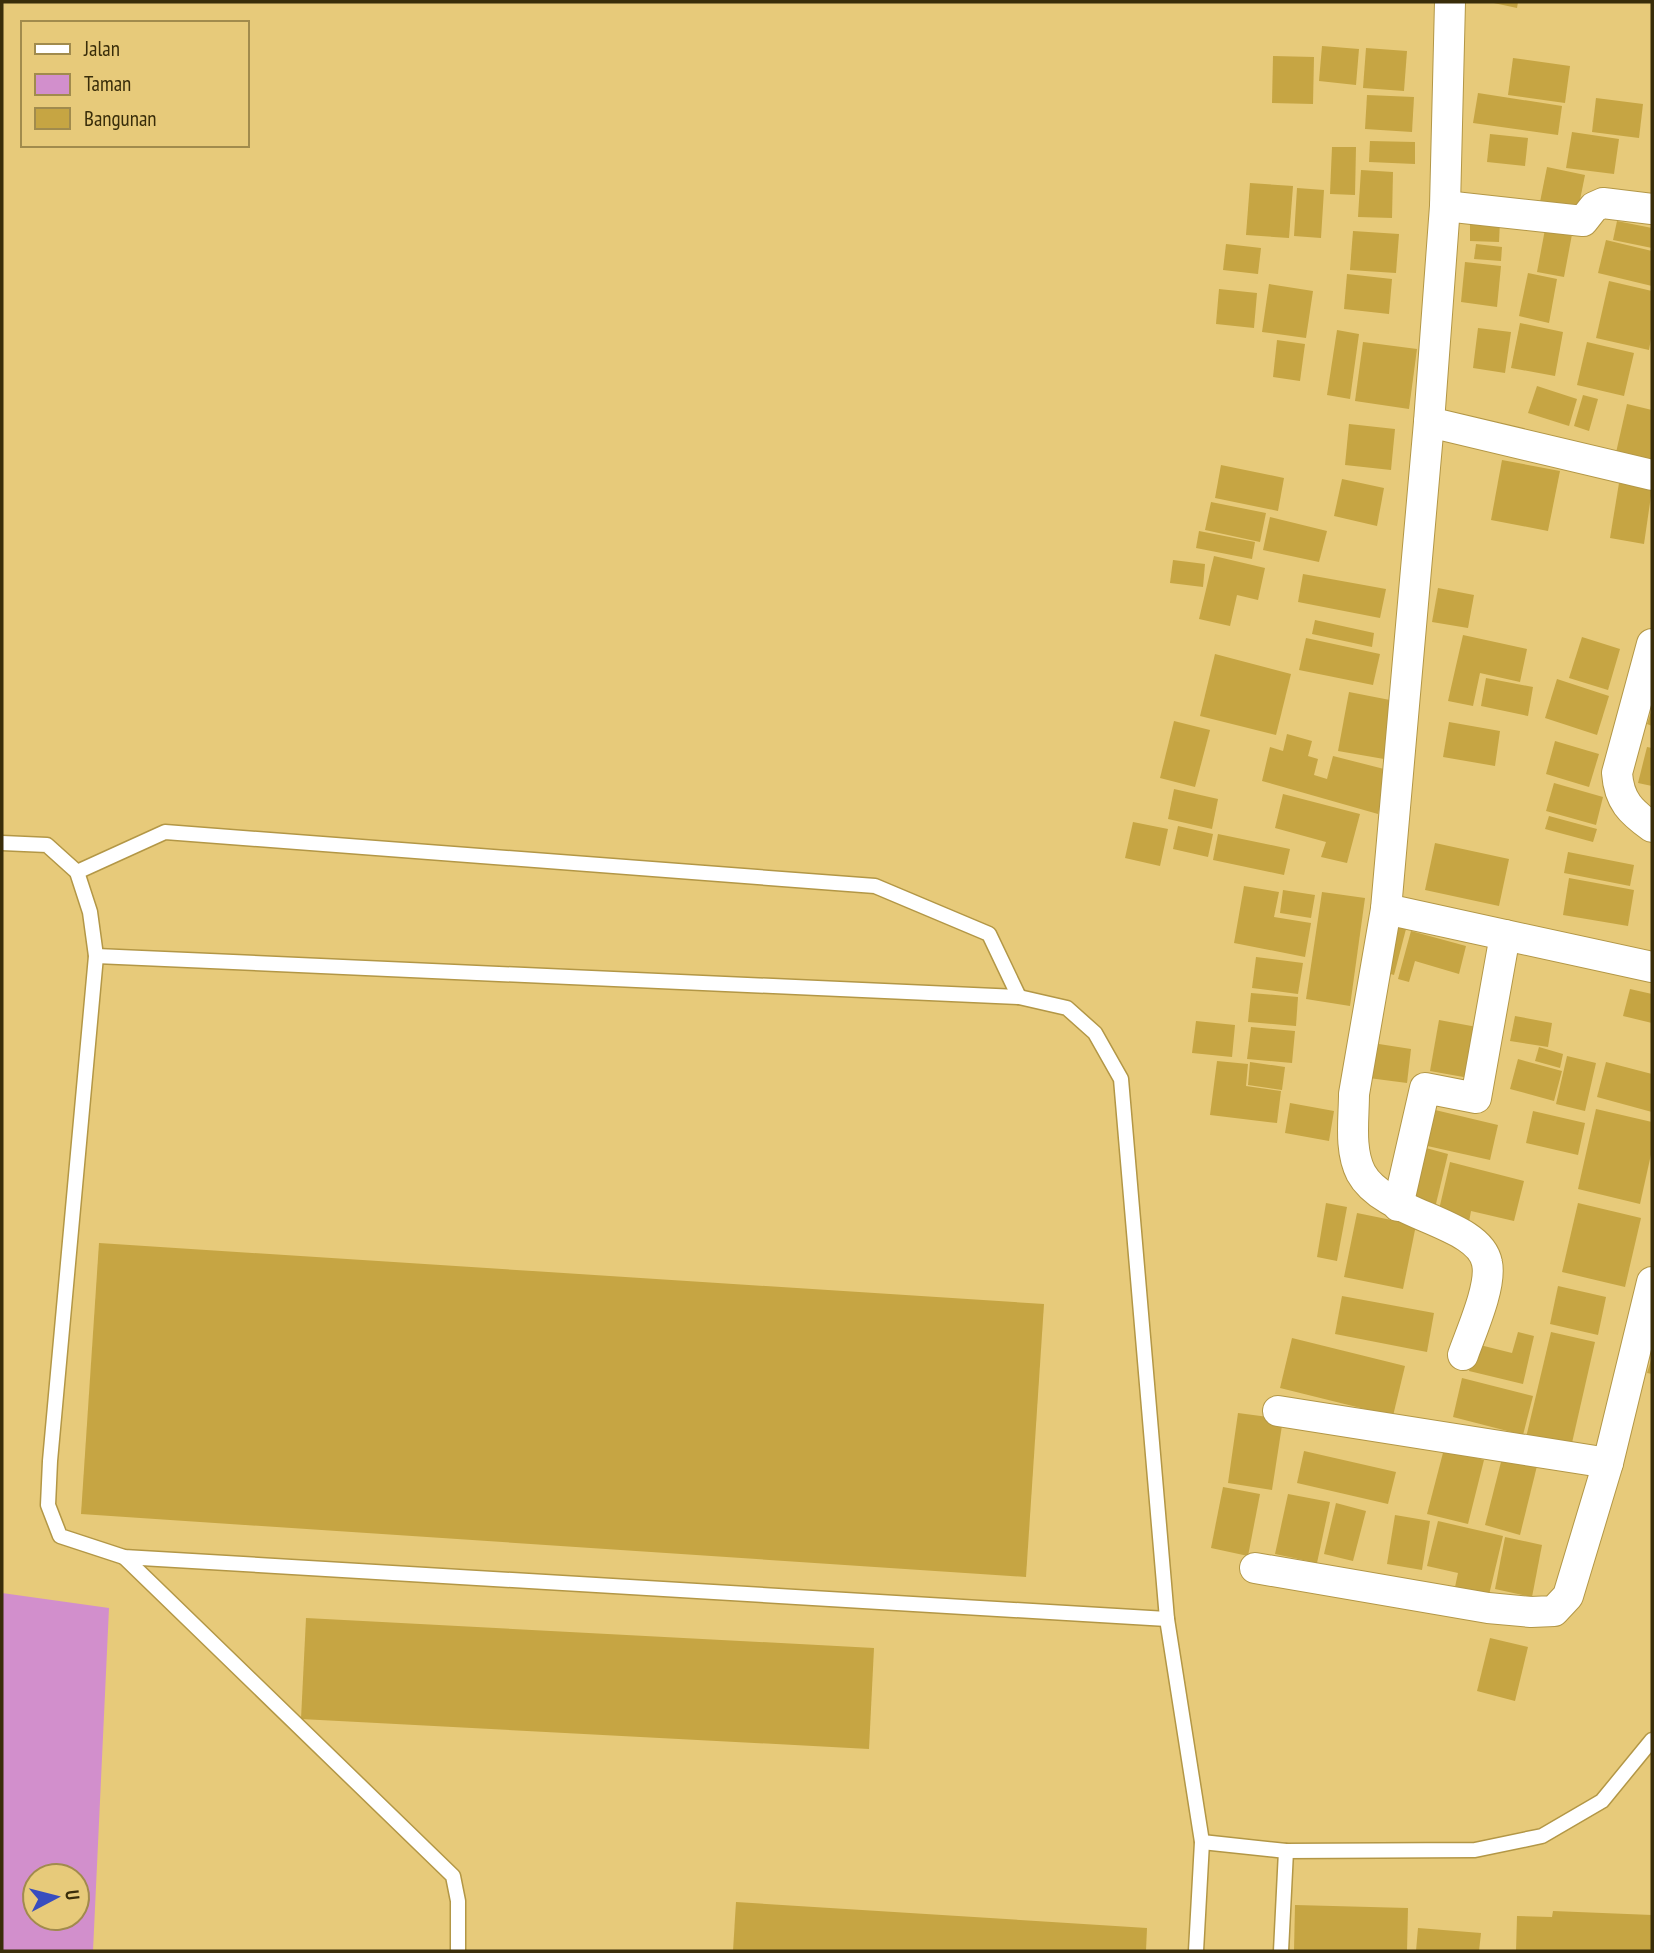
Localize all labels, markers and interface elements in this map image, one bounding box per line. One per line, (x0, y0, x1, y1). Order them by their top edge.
legend (21, 21, 248, 147)
text: Jalan (83, 35, 120, 62)
text: Taman (84, 70, 131, 97)
text: Bangunan (84, 105, 157, 132)
north arrow (21, 1862, 91, 1932)
text: U (60, 1889, 85, 1901)

